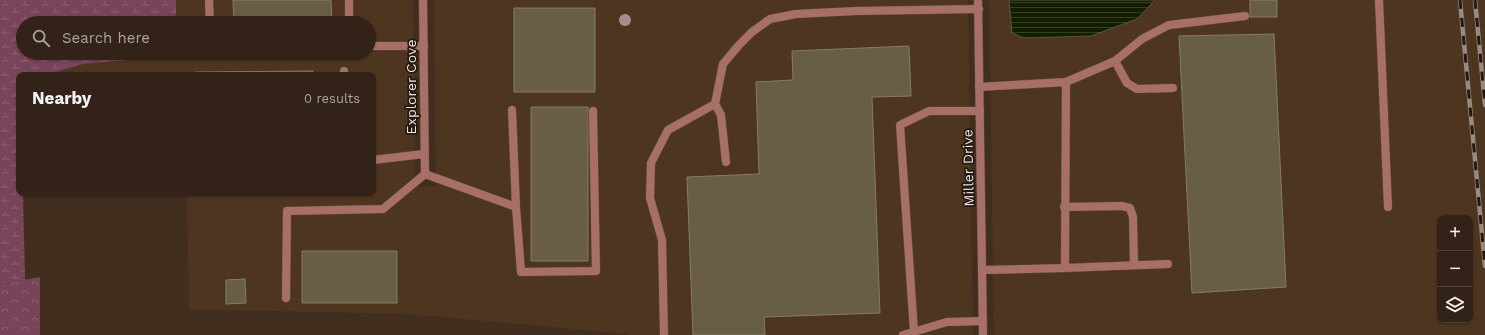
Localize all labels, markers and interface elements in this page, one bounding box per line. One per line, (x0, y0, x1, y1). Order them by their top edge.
search box (16, 16, 376, 60)
icon: search (30, 27, 52, 49)
text: Search here (62, 29, 150, 47)
street label: Explorer Cove (403, 40, 419, 134)
text: Nearby (32, 88, 91, 108)
text: 0 results (304, 91, 360, 106)
street label: Miller Drive (959, 129, 977, 207)
map controls (1437, 215, 1473, 323)
button: + (1437, 215, 1473, 251)
button: − (1437, 251, 1473, 287)
button: layers (1437, 287, 1473, 323)

